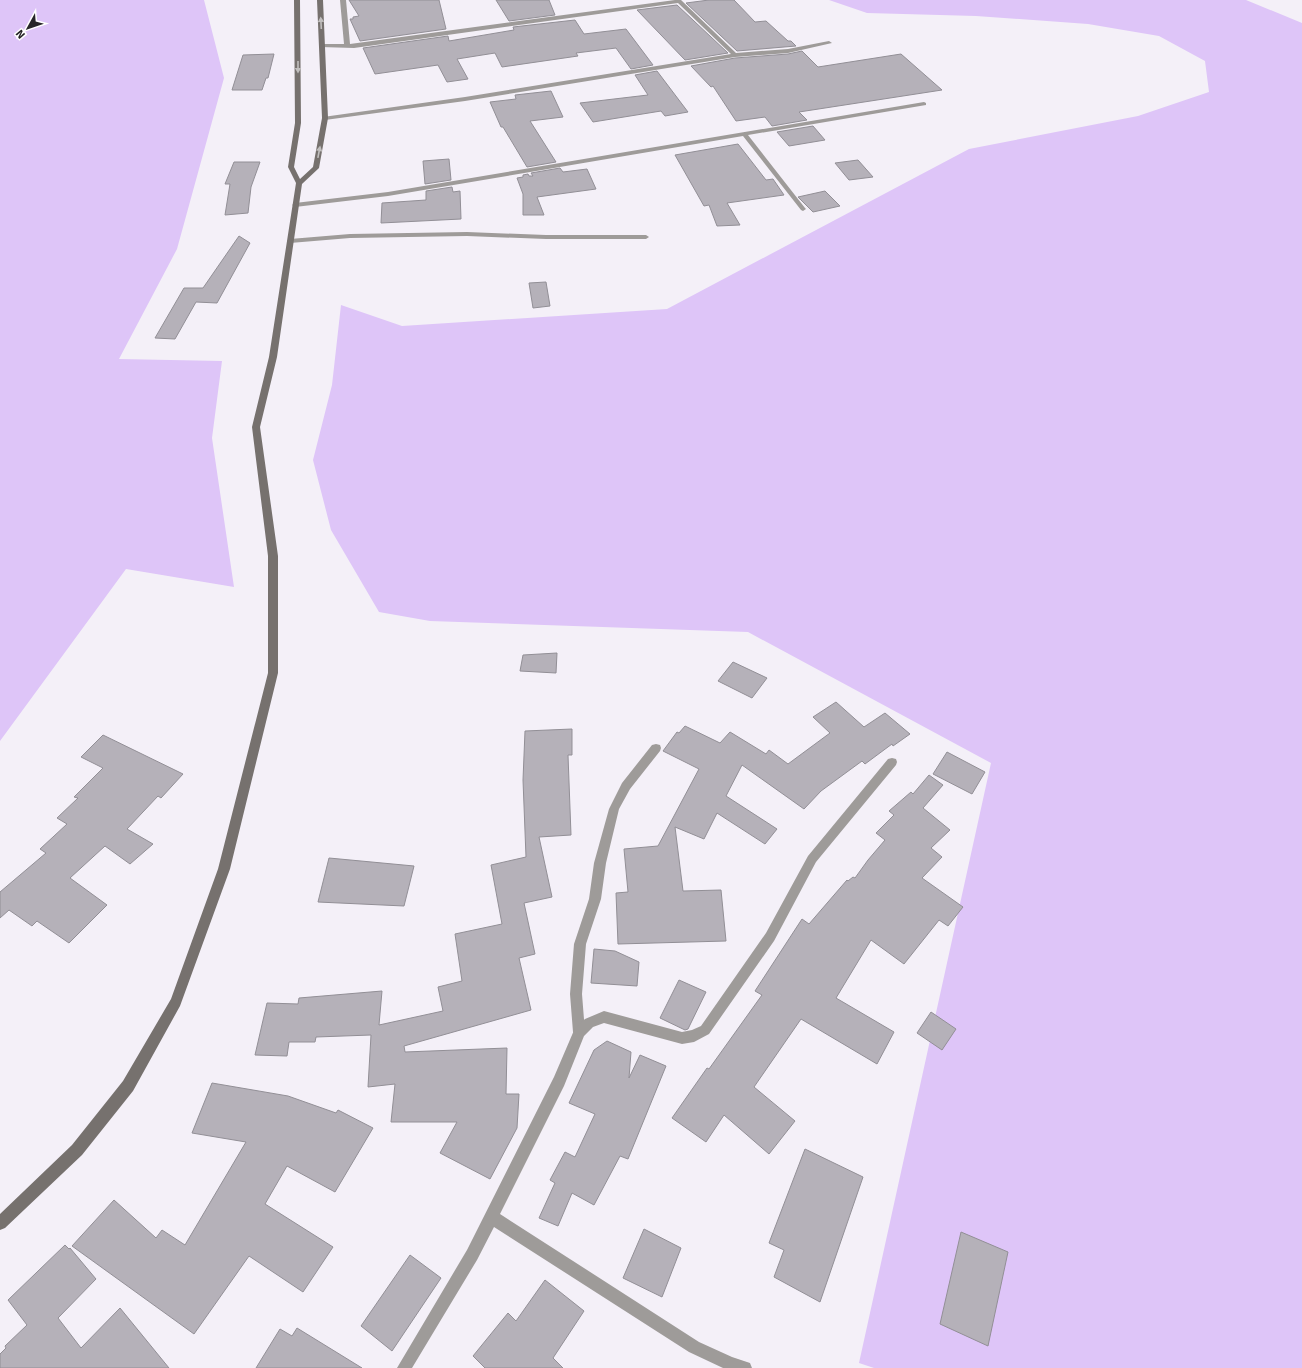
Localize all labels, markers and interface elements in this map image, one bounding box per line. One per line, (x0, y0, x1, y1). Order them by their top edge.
north arrow (8, 8, 48, 48)
one-way arrow (317, 17, 324, 29)
text: N (13, 27, 28, 41)
one-way arrow (295, 61, 301, 74)
one-way arrow (316, 146, 322, 159)

